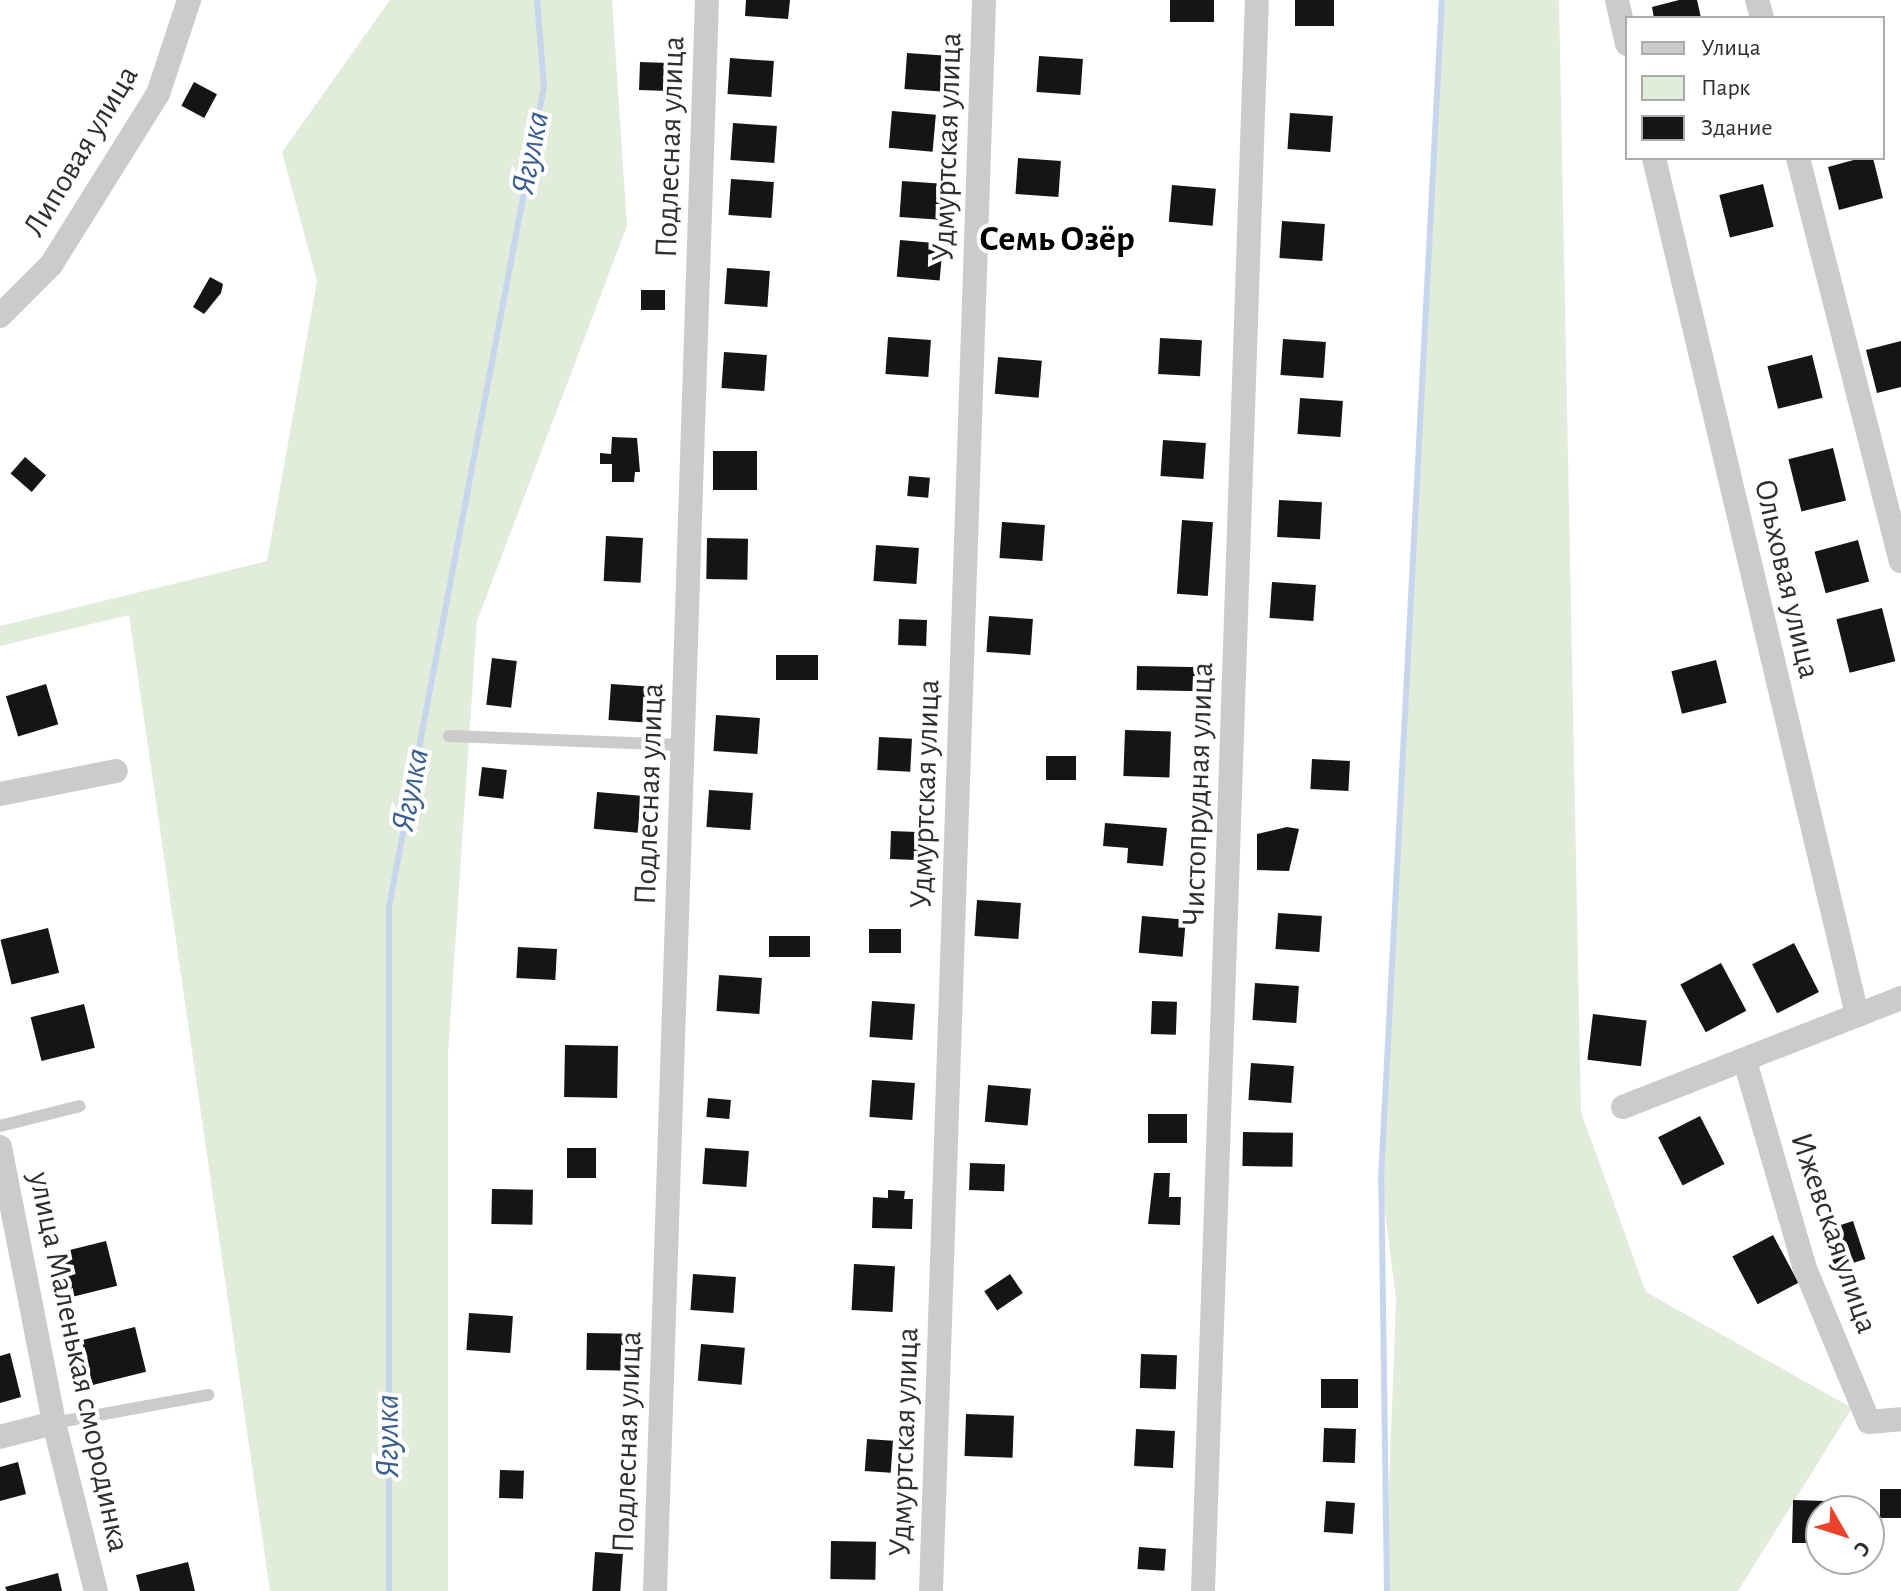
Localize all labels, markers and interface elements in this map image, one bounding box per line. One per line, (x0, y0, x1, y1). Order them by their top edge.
legend (1625, 16, 1885, 160)
street label: Удмуртская улица (924, 32, 970, 262)
street label: Подлесная улица (647, 35, 693, 259)
text: Улица (1701, 36, 1761, 60)
street label: Липовая улица (15, 59, 147, 243)
text: Парк (1701, 76, 1750, 100)
water label: Ягулка (503, 108, 559, 198)
text: Здание (1701, 116, 1772, 140)
district label: Семь Озёр (979, 218, 1135, 262)
street label: Ольховая улица (1745, 475, 1829, 683)
street label: Чистопрудная улица (1174, 661, 1222, 927)
street label: Удмуртская улица (902, 679, 948, 909)
street label: Подлесная улица (626, 682, 672, 906)
water label: Ягулка (383, 745, 439, 835)
street label: Ижевская улица (1782, 1128, 1886, 1338)
street label: улица Маленькая смородинка (20, 1169, 138, 1555)
street label: Удмуртская улица (881, 1327, 927, 1557)
street label: Подлесная улица (604, 1330, 650, 1554)
water label: Ягулка (369, 1394, 409, 1478)
north arrow (1805, 1495, 1885, 1575)
text: С (1850, 1537, 1874, 1560)

